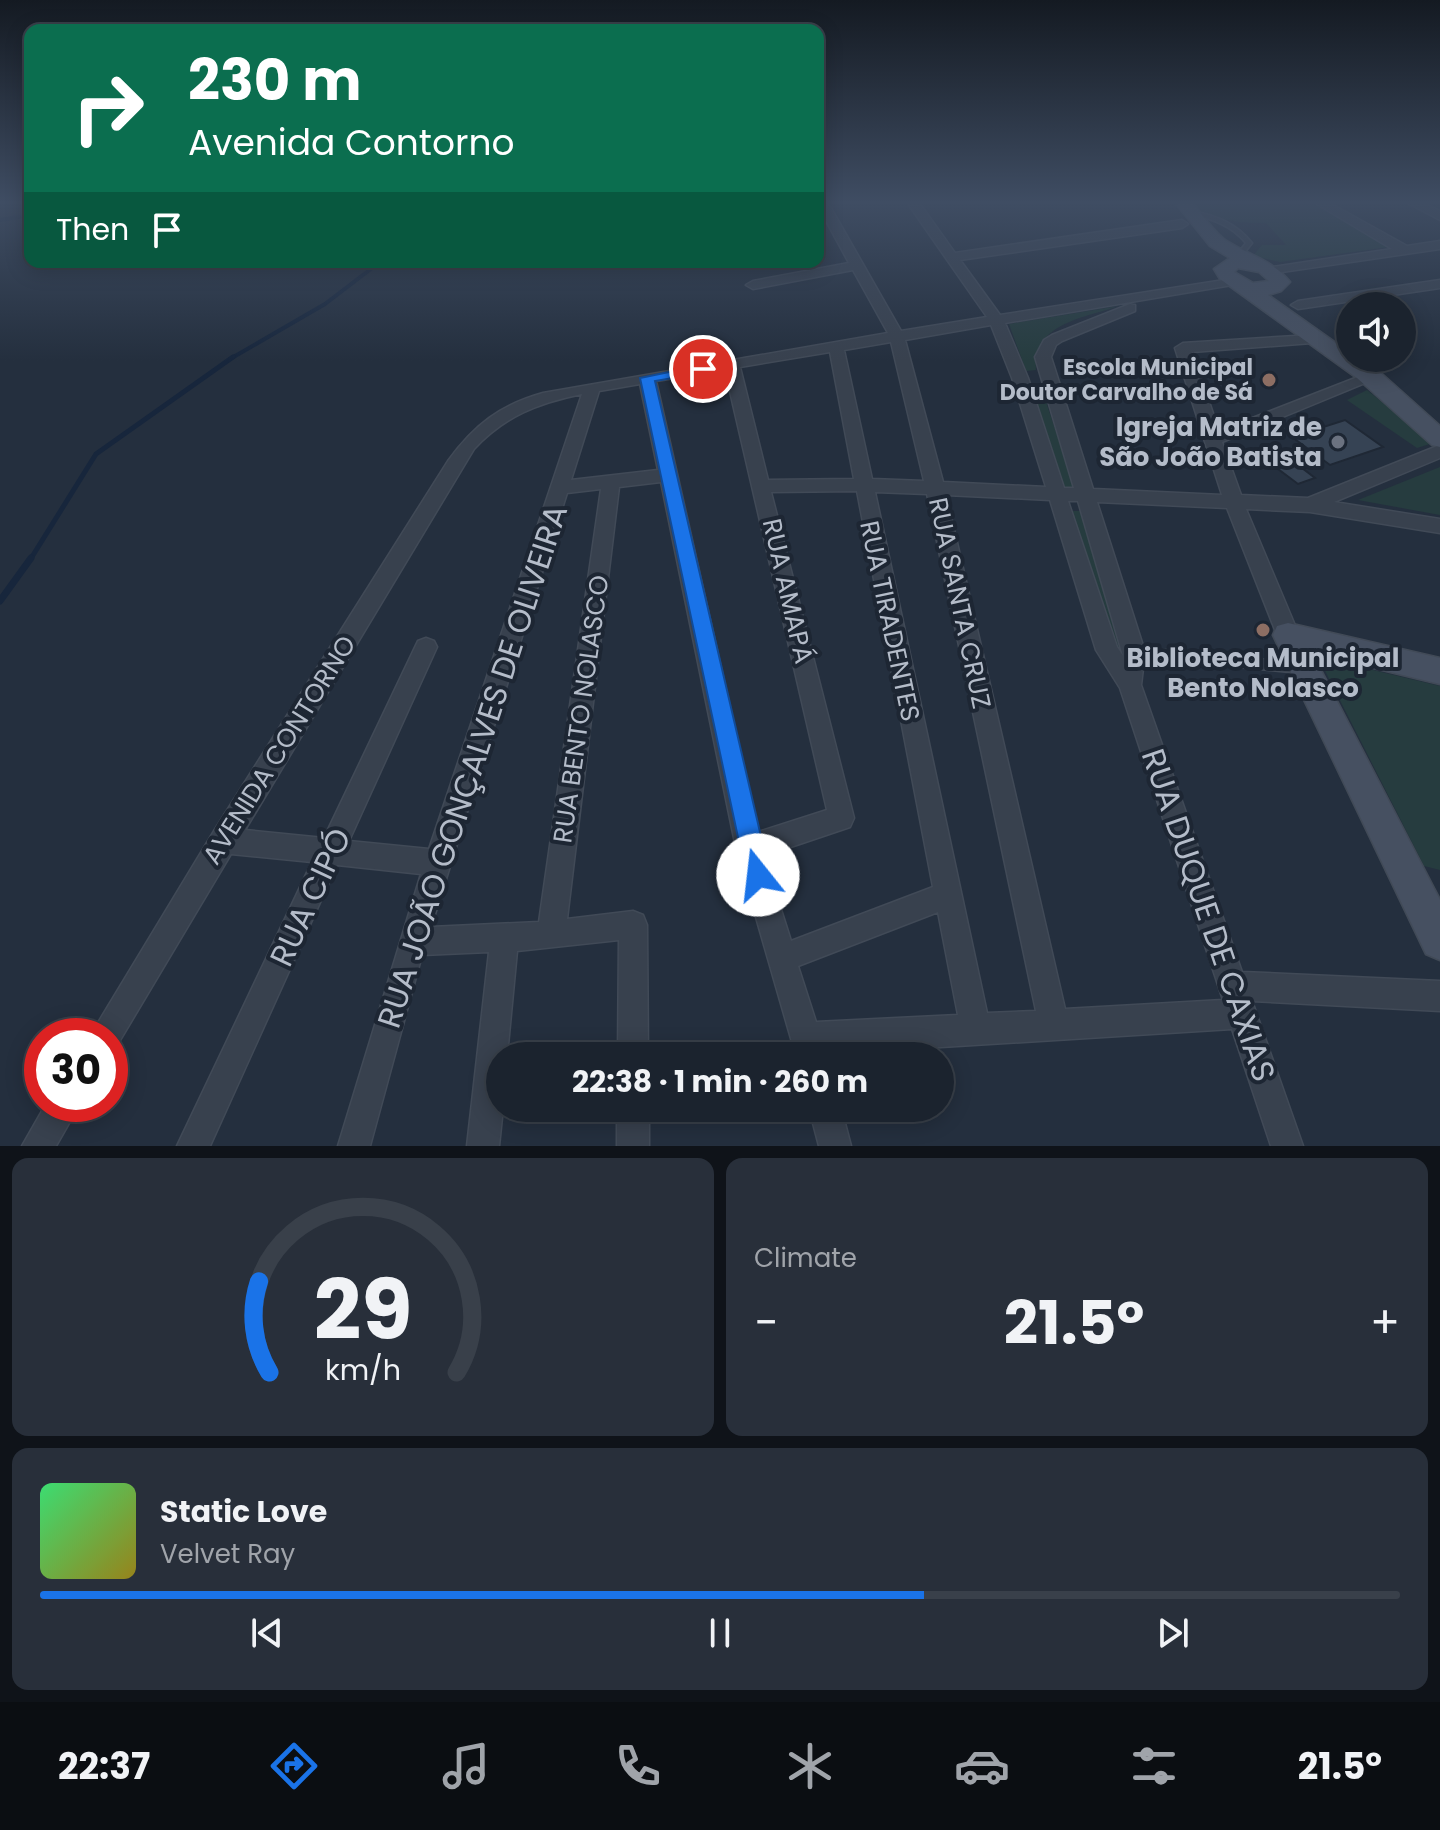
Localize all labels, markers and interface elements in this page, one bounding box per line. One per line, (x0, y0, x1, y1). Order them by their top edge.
text: 230 m (188, 41, 362, 120)
icon: right (56, 56, 160, 160)
text: Avenida Contorno (188, 117, 514, 168)
text: Then (56, 208, 129, 251)
icon: arrive (145, 208, 189, 252)
map controls (1336, 292, 1416, 372)
button: sound (1336, 292, 1416, 372)
pin (669, 335, 737, 403)
icon: arrive (681, 347, 725, 391)
place label: Escola Municipal Doutor Carvalho de Sá (1000, 352, 1253, 408)
marker: Escola Municipal Doutor Carvalho de Sá (1260, 371, 1278, 389)
place label: Igreja Matriz de São João Batista (1099, 409, 1322, 475)
marker: Igreja Matriz de São João Batista (1329, 433, 1347, 451)
street label: RUA SANTA CRUZ (920, 494, 1000, 712)
street label: RUA JOÃO GONÇALVES DE OLIVEIRA (366, 498, 578, 1034)
street label: RUA AMAPÁ (754, 515, 822, 667)
street label: RUA TIRADENTES (851, 517, 929, 725)
street label: RUA BENTO NOLASCO (544, 573, 618, 845)
marker: Biblioteca Municipal Bento Nolasco (1254, 621, 1272, 639)
street label: AVENIDA CONTORNO (194, 629, 364, 871)
place label: Biblioteca Municipal Bento Nolasco (1127, 640, 1399, 706)
street label: RUA DUQUE DE CAXIAS (1131, 743, 1287, 1087)
street label: RUA CIPÓ (258, 821, 362, 973)
position arrow (716, 833, 800, 917)
speed limit sign: 30 (24, 1018, 128, 1122)
text: 22:38 · 1 min · 260 m (572, 1060, 868, 1103)
text: Climate (754, 1240, 857, 1276)
text: 29 (314, 1252, 412, 1368)
text: 21.5° (1004, 1281, 1144, 1365)
text: − (754, 1292, 778, 1353)
text: + (1370, 1292, 1400, 1353)
text: km/h (325, 1350, 401, 1390)
text: Static Love (160, 1490, 327, 1533)
text: Velvet Ray (160, 1536, 295, 1572)
icon: previous (245, 1611, 289, 1655)
icon: pause (698, 1611, 742, 1655)
icon: next (1151, 1611, 1195, 1655)
icon: directions (266, 1738, 322, 1794)
icon: music (438, 1738, 494, 1794)
icon: phone (610, 1738, 666, 1794)
icon: climate (782, 1738, 838, 1794)
icon: car (954, 1738, 1010, 1794)
icon: filters (1126, 1738, 1182, 1794)
text: 22:37 (58, 1741, 150, 1792)
text: 21.5° (1298, 1741, 1382, 1792)

